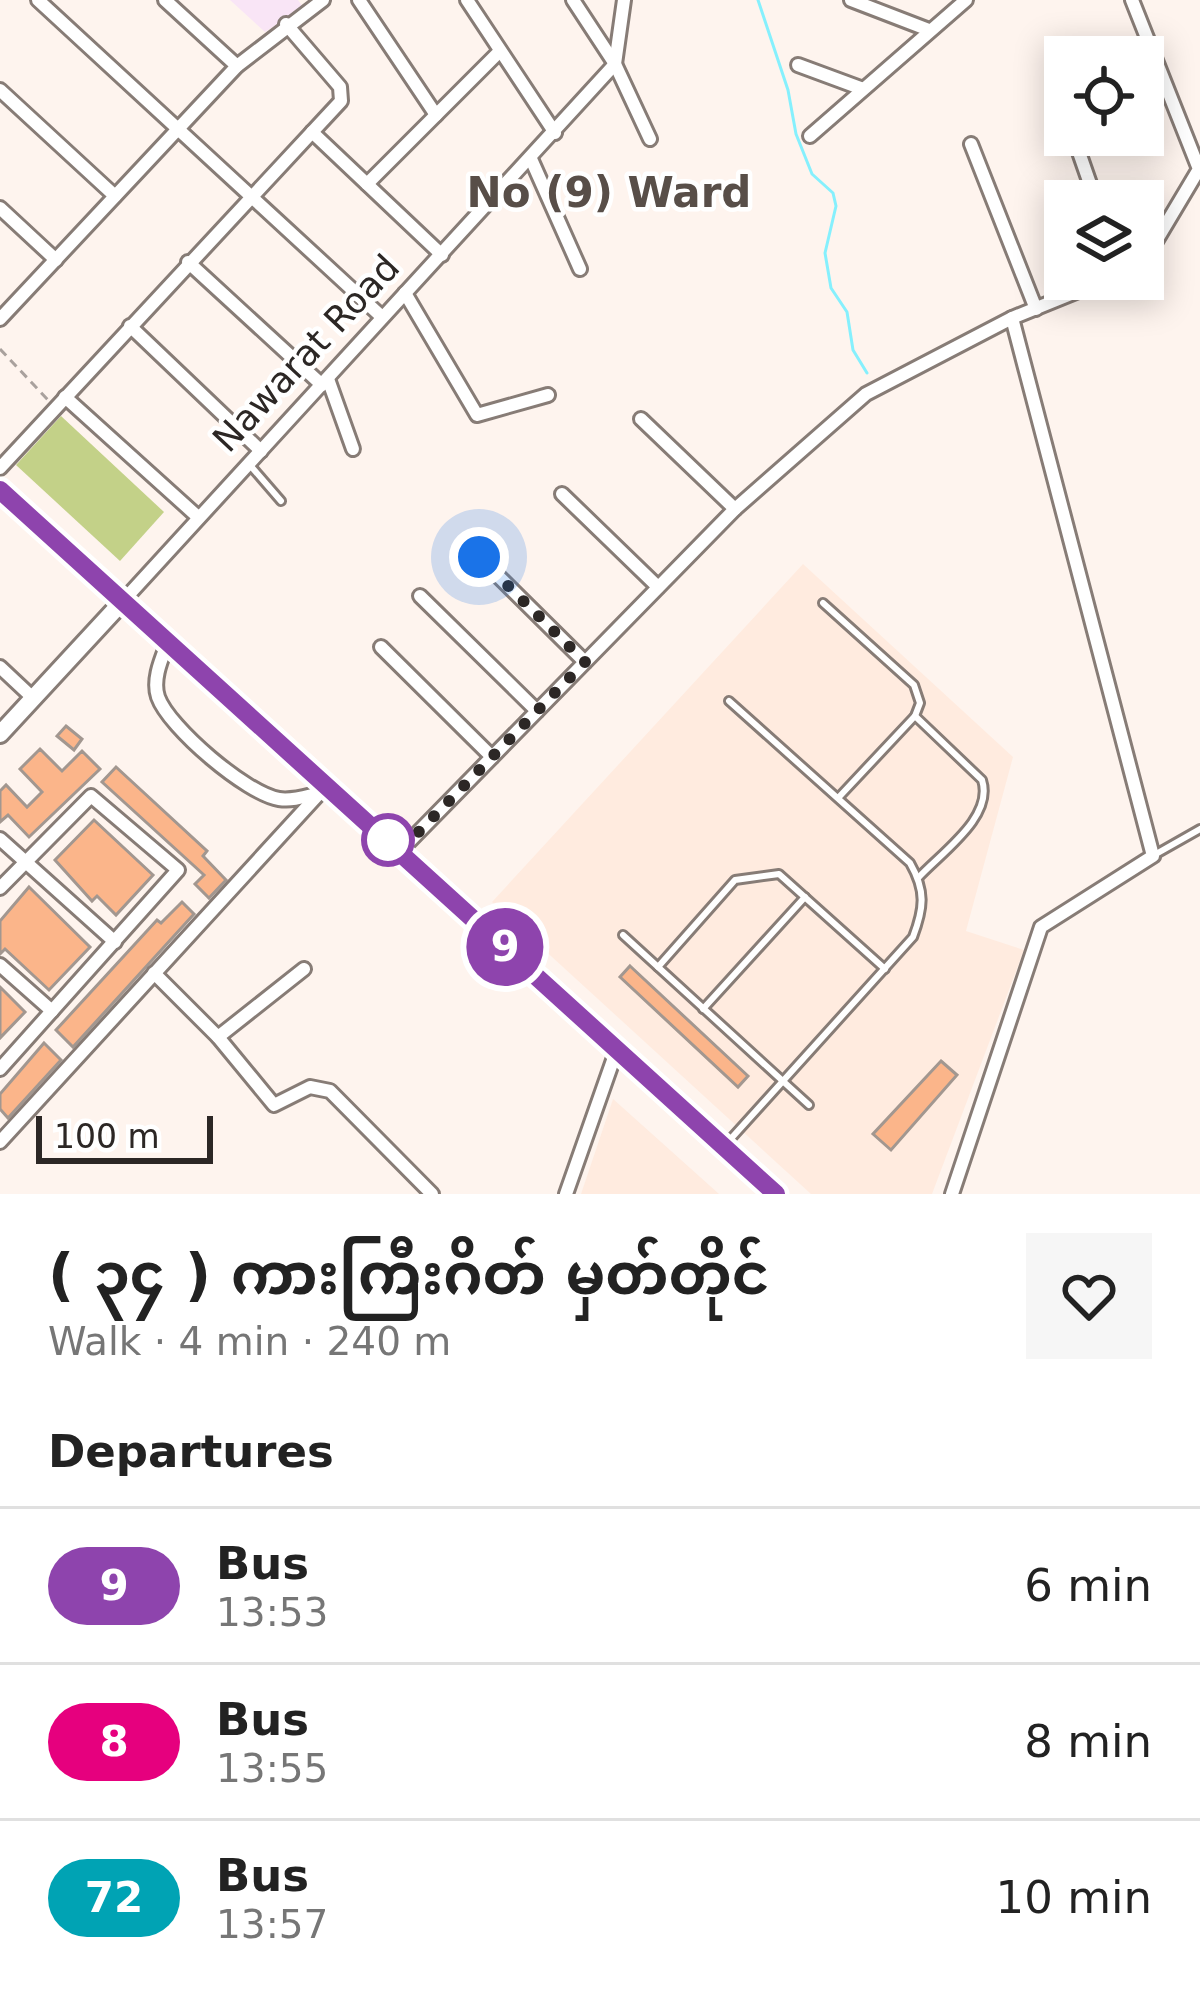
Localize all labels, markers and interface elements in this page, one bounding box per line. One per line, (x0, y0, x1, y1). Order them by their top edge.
map controls (1044, 36, 1164, 300)
button: locate (1044, 36, 1164, 156)
district label: No (9) Ward (467, 168, 751, 217)
button: layers (1044, 180, 1164, 300)
street label: Nawarat Road (205, 246, 407, 460)
your location (449, 527, 509, 587)
unlabelled marker (363, 815, 413, 865)
line badge: 9 (466, 908, 544, 986)
text: 9 (490, 922, 520, 971)
scale bar (36, 1110, 213, 1163)
text: 100 m (54, 1117, 160, 1156)
button: heart (1026, 1233, 1152, 1359)
text: ( ၃၄ ) ကားကြီးဂိတ် မှတ်တိုင် (48, 1241, 769, 1307)
text: Walk · 4 min · 240 m (48, 1319, 451, 1364)
text: Departures (48, 1425, 334, 1478)
text: Bus (216, 1537, 309, 1590)
text: 6 min (1024, 1559, 1152, 1612)
text: 9 (99, 1561, 129, 1610)
text: 13:53 (216, 1590, 328, 1635)
text: Bus (216, 1693, 309, 1746)
text: 8 min (1024, 1715, 1152, 1768)
text: 8 (99, 1717, 129, 1766)
text: 13:55 (216, 1746, 328, 1791)
text: Bus (216, 1849, 309, 1902)
text: 10 min (996, 1871, 1152, 1924)
text: 72 (85, 1873, 143, 1922)
text: 13:57 (216, 1902, 328, 1947)

